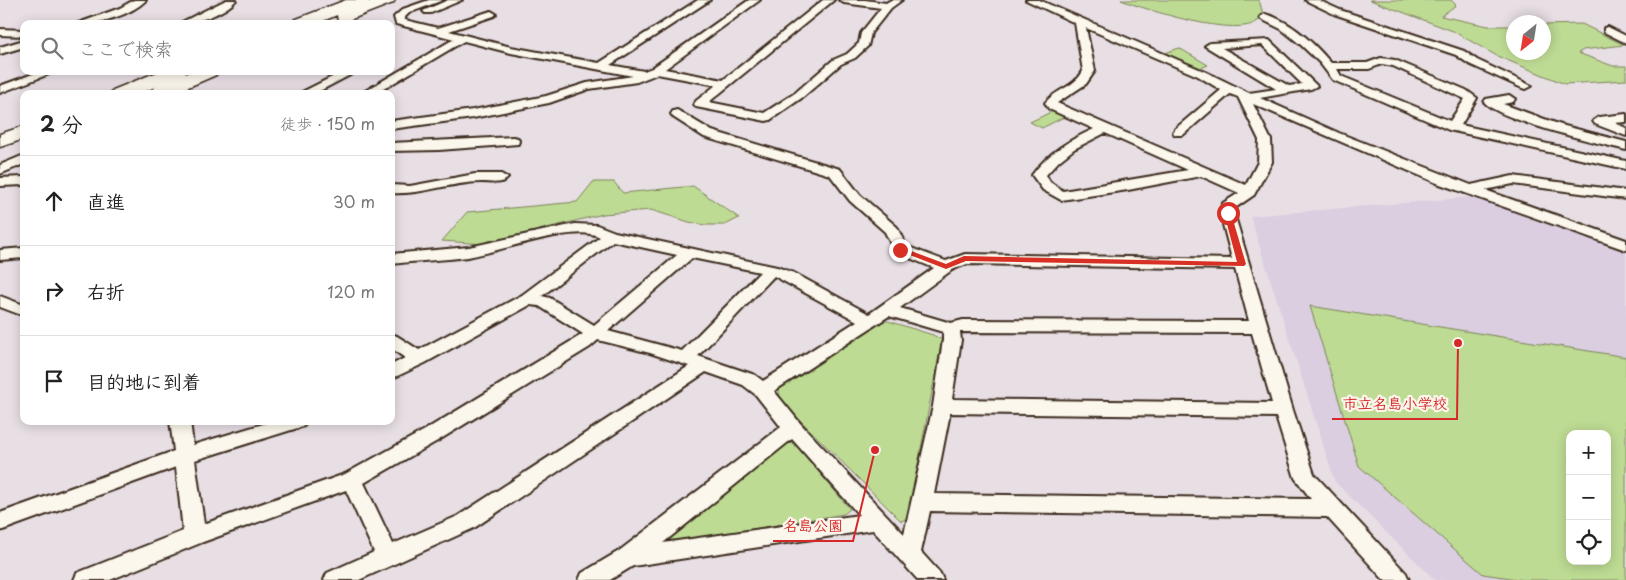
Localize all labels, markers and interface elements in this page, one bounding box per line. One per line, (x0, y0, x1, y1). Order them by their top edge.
north arrow (1506, 15, 1551, 60)
search box (20, 20, 395, 75)
icon: search (38, 34, 66, 62)
text: ここで検索 (78, 34, 173, 62)
text: 2 分 (40, 107, 82, 139)
text: 徒歩 · 150 m (280, 111, 375, 135)
icon: ahead (40, 187, 68, 215)
text: 直進 (87, 187, 125, 215)
text: 30 m (333, 189, 375, 213)
route start (1217, 202, 1240, 225)
route end (889, 239, 912, 262)
icon: right (40, 277, 68, 305)
text: 右折 (87, 277, 125, 305)
text: 120 m (328, 279, 375, 303)
icon: arrive (40, 367, 68, 395)
text: 目的地に到着 (87, 367, 201, 395)
callout: 市立名島小学校 (1332, 389, 1457, 419)
text: 市立名島小学校 (1342, 391, 1448, 414)
map controls (1566, 430, 1611, 565)
button: + (1566, 430, 1611, 475)
button: − (1566, 475, 1611, 520)
callout: 名島公園 (773, 511, 853, 541)
text: 名島公園 (783, 513, 843, 536)
button: locate (1566, 520, 1611, 565)

